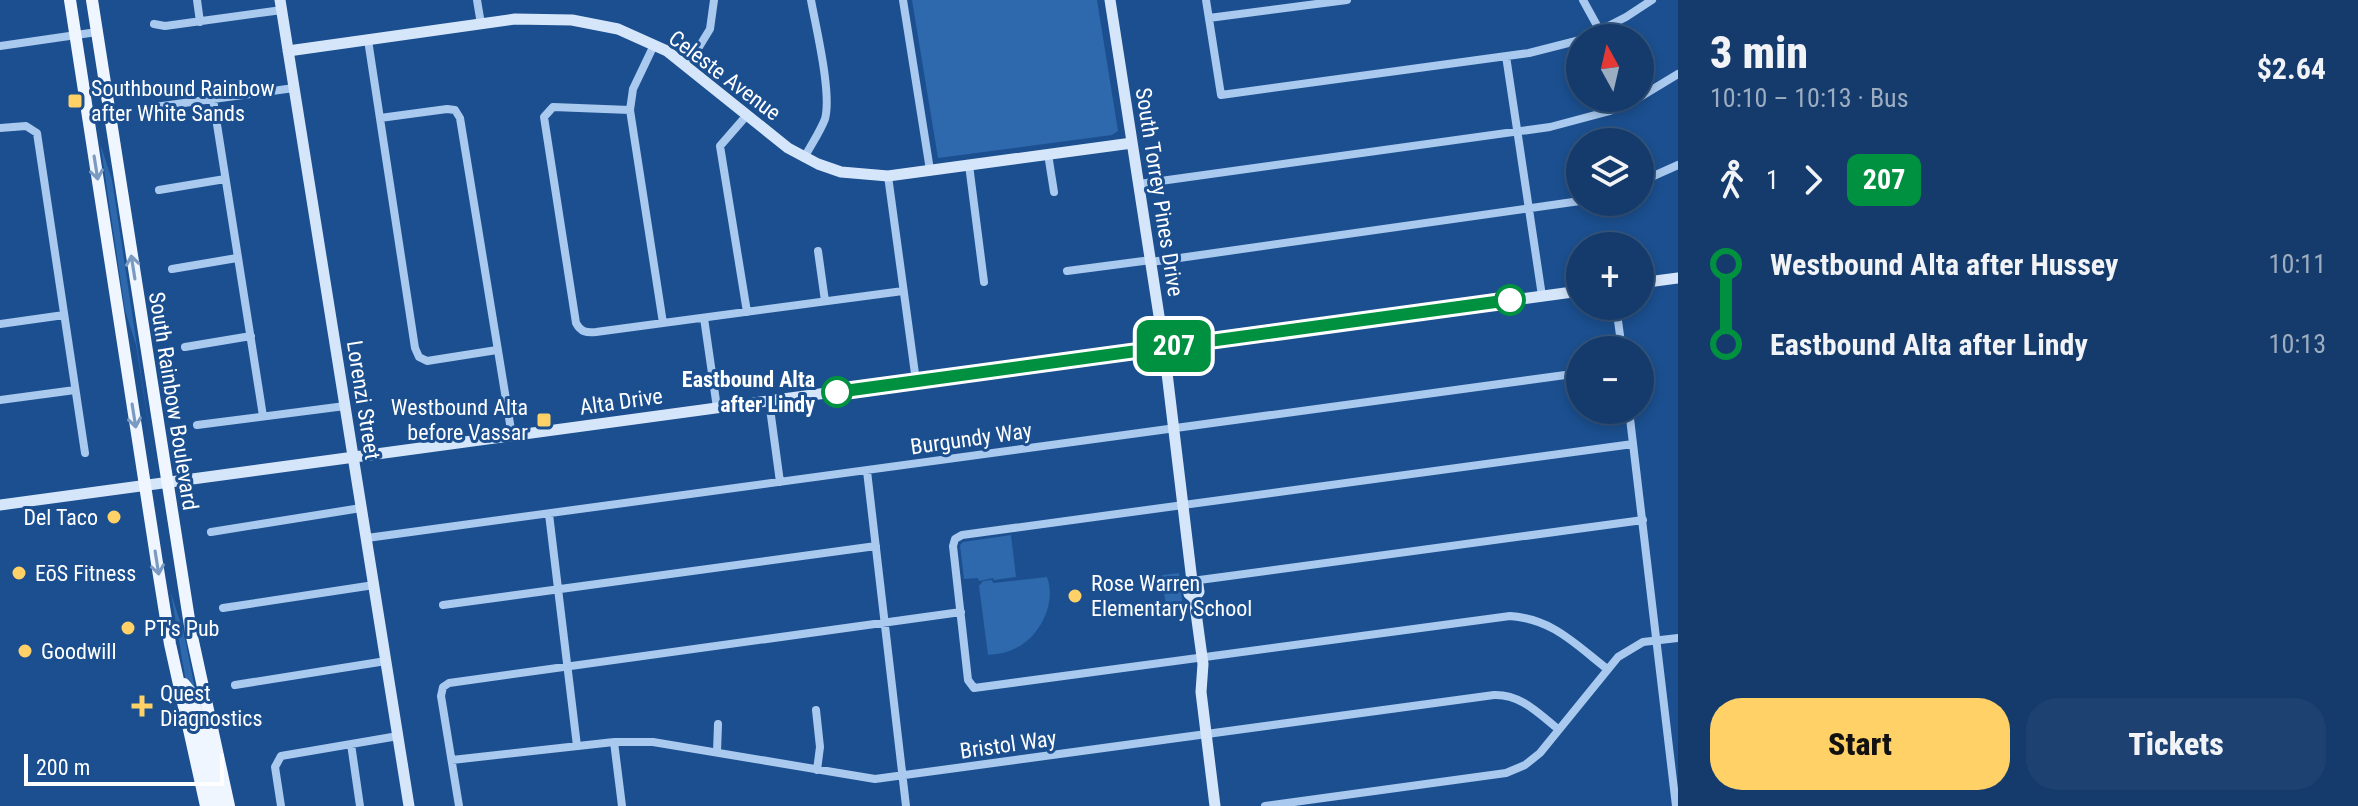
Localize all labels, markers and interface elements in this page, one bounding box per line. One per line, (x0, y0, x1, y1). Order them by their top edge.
north arrow (1566, 24, 1654, 112)
map controls (1566, 24, 1654, 424)
street label: Celeste Avenue (664, 25, 785, 126)
text: 3 min (1710, 27, 1808, 79)
text: $2.64 (2257, 51, 2326, 86)
place label: Southbound Rainbow after White Sands (91, 76, 274, 126)
text: 10:10 – 10:13 · Bus (1710, 83, 1909, 113)
street label: South Torrey Pines Drive (1131, 86, 1188, 298)
marker: Southbound Rainbow after White Sands (66, 92, 84, 110)
button: layers (1566, 128, 1654, 216)
one-way arrow (89, 154, 104, 180)
icon: walk (1710, 158, 1754, 202)
icon: forward (1791, 158, 1835, 202)
text: 207 (1863, 163, 1905, 196)
text: 1 (1766, 165, 1779, 195)
button: + (1566, 232, 1654, 320)
text: Westbound Alta after Hussey (1770, 247, 2118, 282)
text: 10:11 (2269, 249, 2326, 279)
one-way arrow (125, 255, 140, 280)
unlabelled marker (1495, 285, 1525, 315)
street label: South Rainbow Boulevard (144, 290, 203, 512)
line badge: 207 (1128, 320, 1220, 372)
text: Eastbound Alta after Lindy (1770, 327, 2088, 362)
text: 207 (1153, 329, 1195, 362)
text: 10:13 (2269, 329, 2326, 359)
button: − (1566, 336, 1654, 424)
street label: Lorenzi Street (342, 339, 385, 461)
place label: Eastbound Alta after Lindy (682, 367, 815, 417)
marker: Eastbound Alta after Lindy (822, 377, 852, 407)
street label: Alta Drive (578, 383, 664, 420)
place label: Westbound Alta before Vassar (391, 395, 528, 445)
one-way arrow (127, 403, 142, 428)
marker: Westbound Alta before Vassar (535, 411, 553, 429)
street label: Burgundy Way (909, 418, 1033, 459)
place label: Del Taco (23, 505, 98, 530)
marker: Del Taco (105, 508, 123, 526)
one-way arrow (150, 549, 165, 575)
place label: EōS Fitness (35, 561, 136, 586)
marker: EōS Fitness (10, 564, 28, 582)
place label: Rose Warren Elementary School (1091, 571, 1252, 621)
marker: Rose Warren Elementary School (1066, 587, 1084, 605)
place label: PT's Pub (144, 616, 219, 641)
marker: PT's Pub (119, 619, 137, 637)
place label: Goodwill (41, 639, 116, 664)
marker: Goodwill (16, 642, 34, 660)
place label: Quest Diagnostics (160, 681, 262, 731)
marker: Quest Diagnostics (131, 695, 153, 717)
button: Start (1710, 698, 2010, 790)
button: Tickets (2026, 698, 2326, 790)
street label: Bristol Way (958, 725, 1058, 764)
scale bar (24, 750, 224, 786)
text: 200 m (36, 755, 90, 780)

